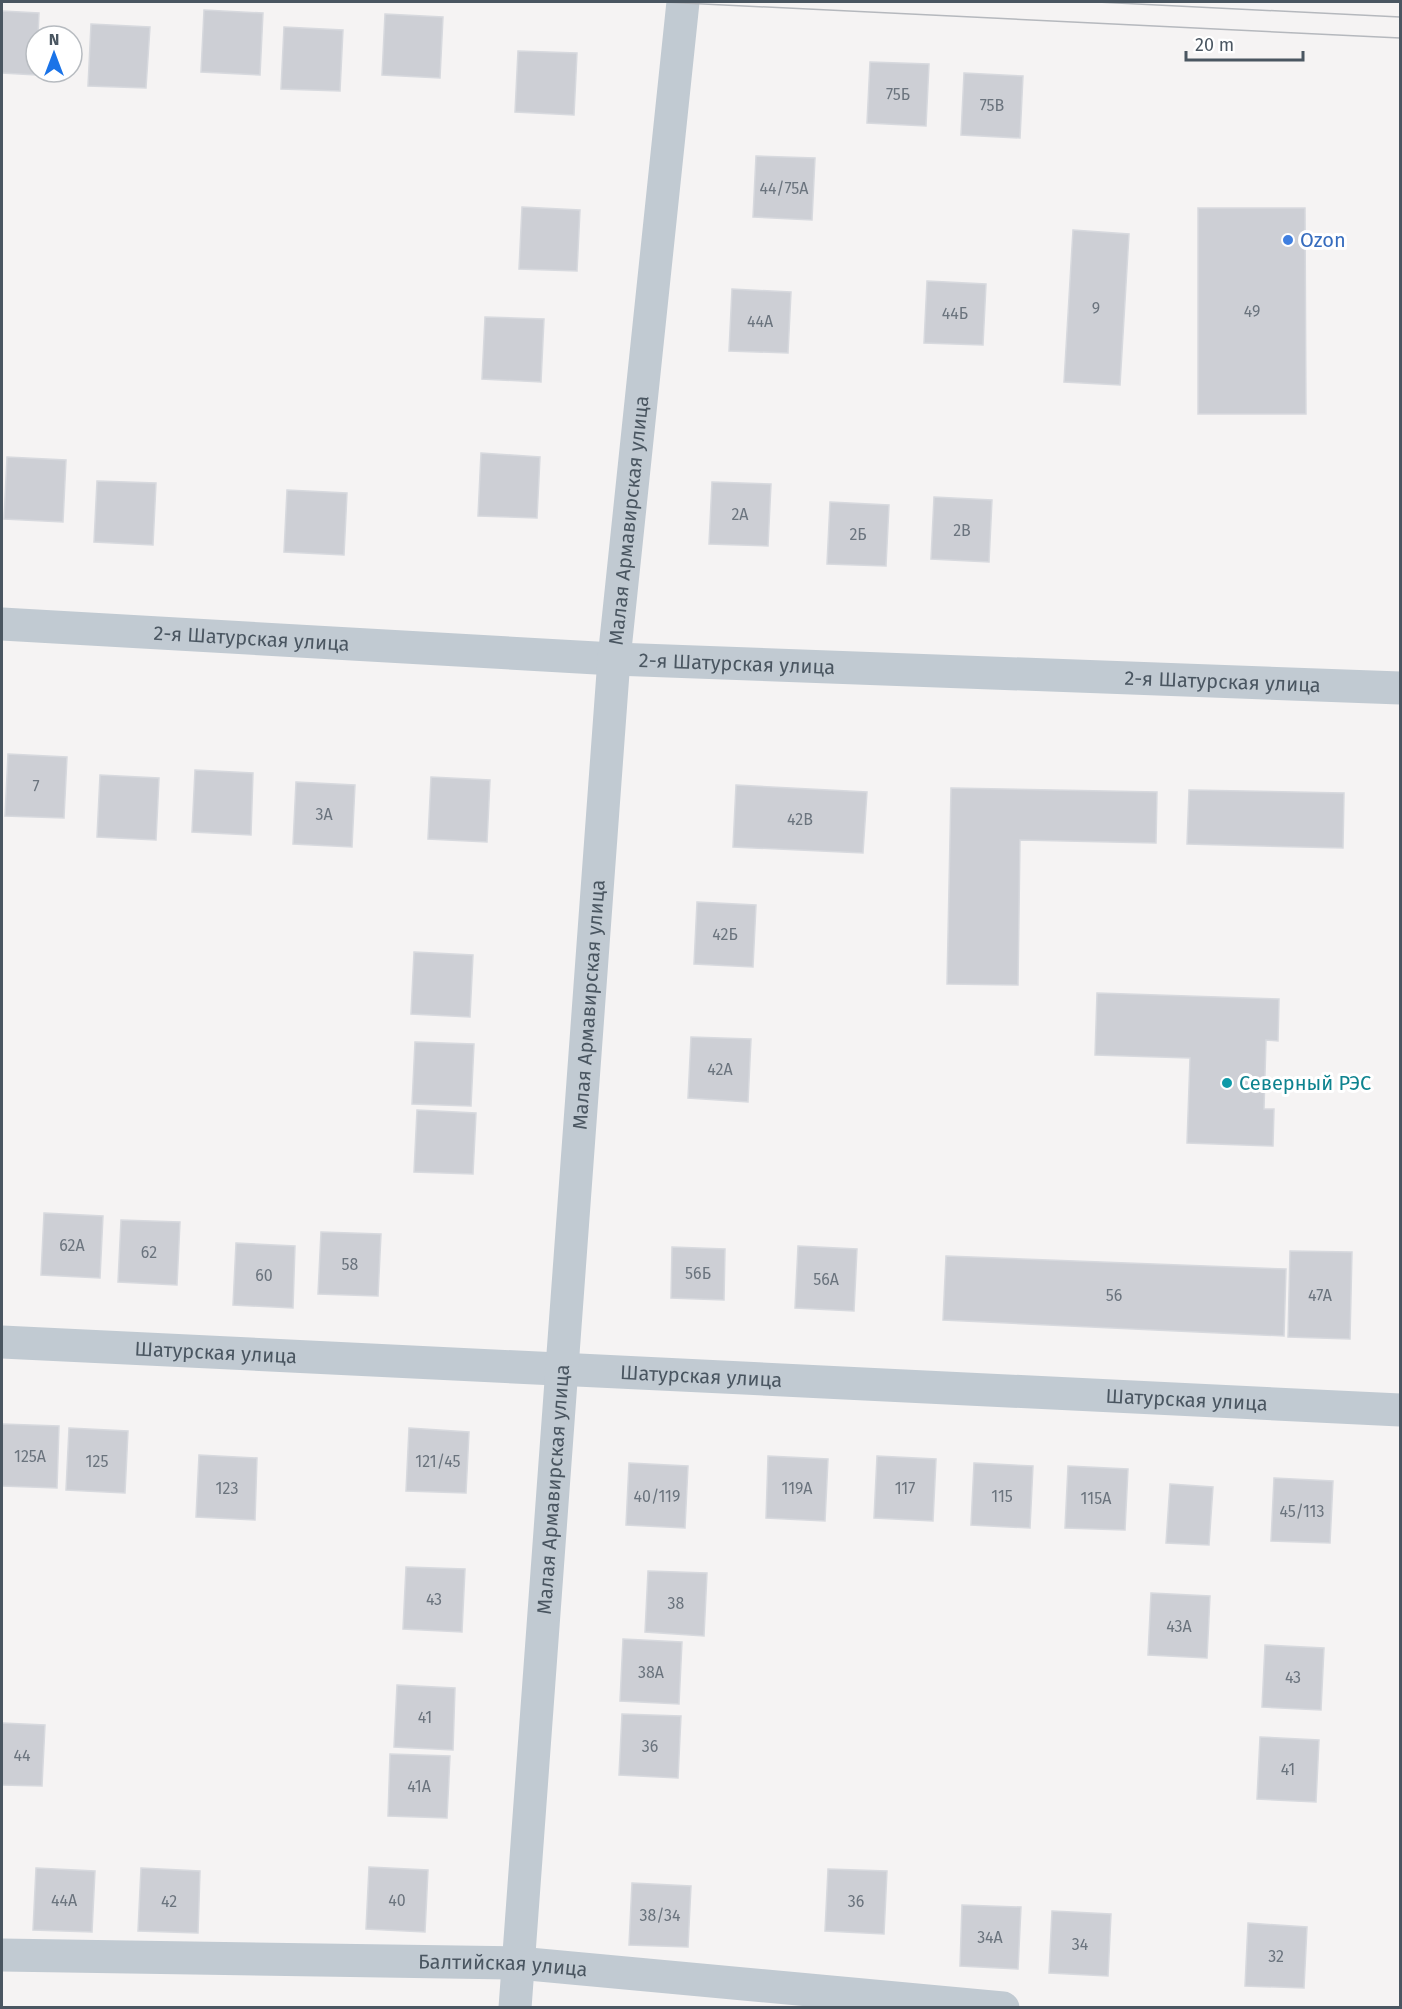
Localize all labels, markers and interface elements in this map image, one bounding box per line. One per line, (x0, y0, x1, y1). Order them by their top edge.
north arrow (24, 24, 84, 84)
scale bar (1186, 24, 1303, 62)
text: N (49, 30, 59, 49)
text: 20 m (1195, 34, 1234, 56)
house number: 75Б (886, 85, 910, 104)
house number: 75В (980, 96, 1005, 115)
house number: 44/75А (759, 179, 809, 198)
place label: Ozon (1300, 228, 1346, 252)
marker: Ozon (1281, 233, 1295, 247)
house number: 9 (1092, 299, 1100, 318)
house number: 49 (1244, 302, 1260, 321)
house number: 44Б (942, 304, 968, 323)
house number: 44А (747, 312, 774, 331)
street label: Малая Армавирская улица (604, 394, 654, 646)
house number: 2А (731, 505, 749, 524)
house number: 2В (953, 521, 971, 540)
house number: 2Б (849, 525, 867, 544)
street label: 2-я Шатурская улица (153, 621, 350, 656)
street label: 2-я Шатурская улица (638, 648, 835, 679)
street label: 2-я Шатурская улица (1124, 666, 1321, 697)
house number: 7 (32, 777, 40, 796)
house number: 3А (315, 805, 333, 824)
house number: 42В (787, 810, 813, 829)
street label: Малая Армавирская улица (567, 879, 610, 1131)
house number: 42Б (712, 925, 738, 944)
house number: 42А (707, 1060, 733, 1079)
place label: Северный РЭС (1239, 1071, 1371, 1095)
marker: Северный РЭС (1220, 1076, 1234, 1090)
house number: 62А (59, 1236, 86, 1255)
house number: 62 (141, 1243, 157, 1262)
house number: 58 (342, 1255, 359, 1274)
house number: 56Б (685, 1264, 711, 1283)
house number: 60 (255, 1266, 273, 1285)
house number: 56А (813, 1270, 840, 1289)
house number: 56 (1106, 1286, 1122, 1305)
house number: 47А (1308, 1286, 1333, 1305)
street label: Шатурская улица (134, 1336, 297, 1368)
street label: Шатурская улица (619, 1360, 783, 1392)
street label: Малая Армавирская улица (532, 1364, 574, 1615)
street label: Шатурская улица (1105, 1384, 1268, 1416)
house number: 125А (14, 1447, 47, 1466)
house number: 125 (86, 1452, 108, 1471)
house number: 121/45 (415, 1452, 461, 1471)
house number: 123 (216, 1479, 238, 1498)
house number: 119А (781, 1479, 813, 1498)
house number: 117 (895, 1479, 915, 1498)
house number: 40/119 (634, 1487, 680, 1506)
house number: 115 (991, 1487, 1013, 1506)
house number: 115А (1081, 1489, 1112, 1508)
house number: 45/113 (1279, 1502, 1325, 1521)
house number: 43 (426, 1590, 442, 1609)
house number: 38 (668, 1594, 685, 1613)
house number: 43А (1166, 1617, 1193, 1636)
house number: 38А (638, 1663, 665, 1682)
house number: 43 (1285, 1668, 1301, 1687)
house number: 41 (418, 1708, 432, 1727)
house number: 36 (642, 1737, 658, 1756)
house number: 44 (13, 1746, 31, 1765)
house number: 41 (1281, 1760, 1295, 1779)
house number: 41А (407, 1777, 432, 1796)
house number: 44А (51, 1891, 78, 1910)
house number: 40 (388, 1891, 406, 1910)
house number: 42 (161, 1892, 177, 1911)
house number: 36 (848, 1892, 864, 1911)
house number: 38/34 (639, 1906, 681, 1925)
house number: 34А (977, 1928, 1004, 1947)
house number: 34 (1072, 1935, 1089, 1954)
house number: 32 (1268, 1947, 1284, 1966)
street label: Балтийская улица (418, 1949, 589, 1981)

